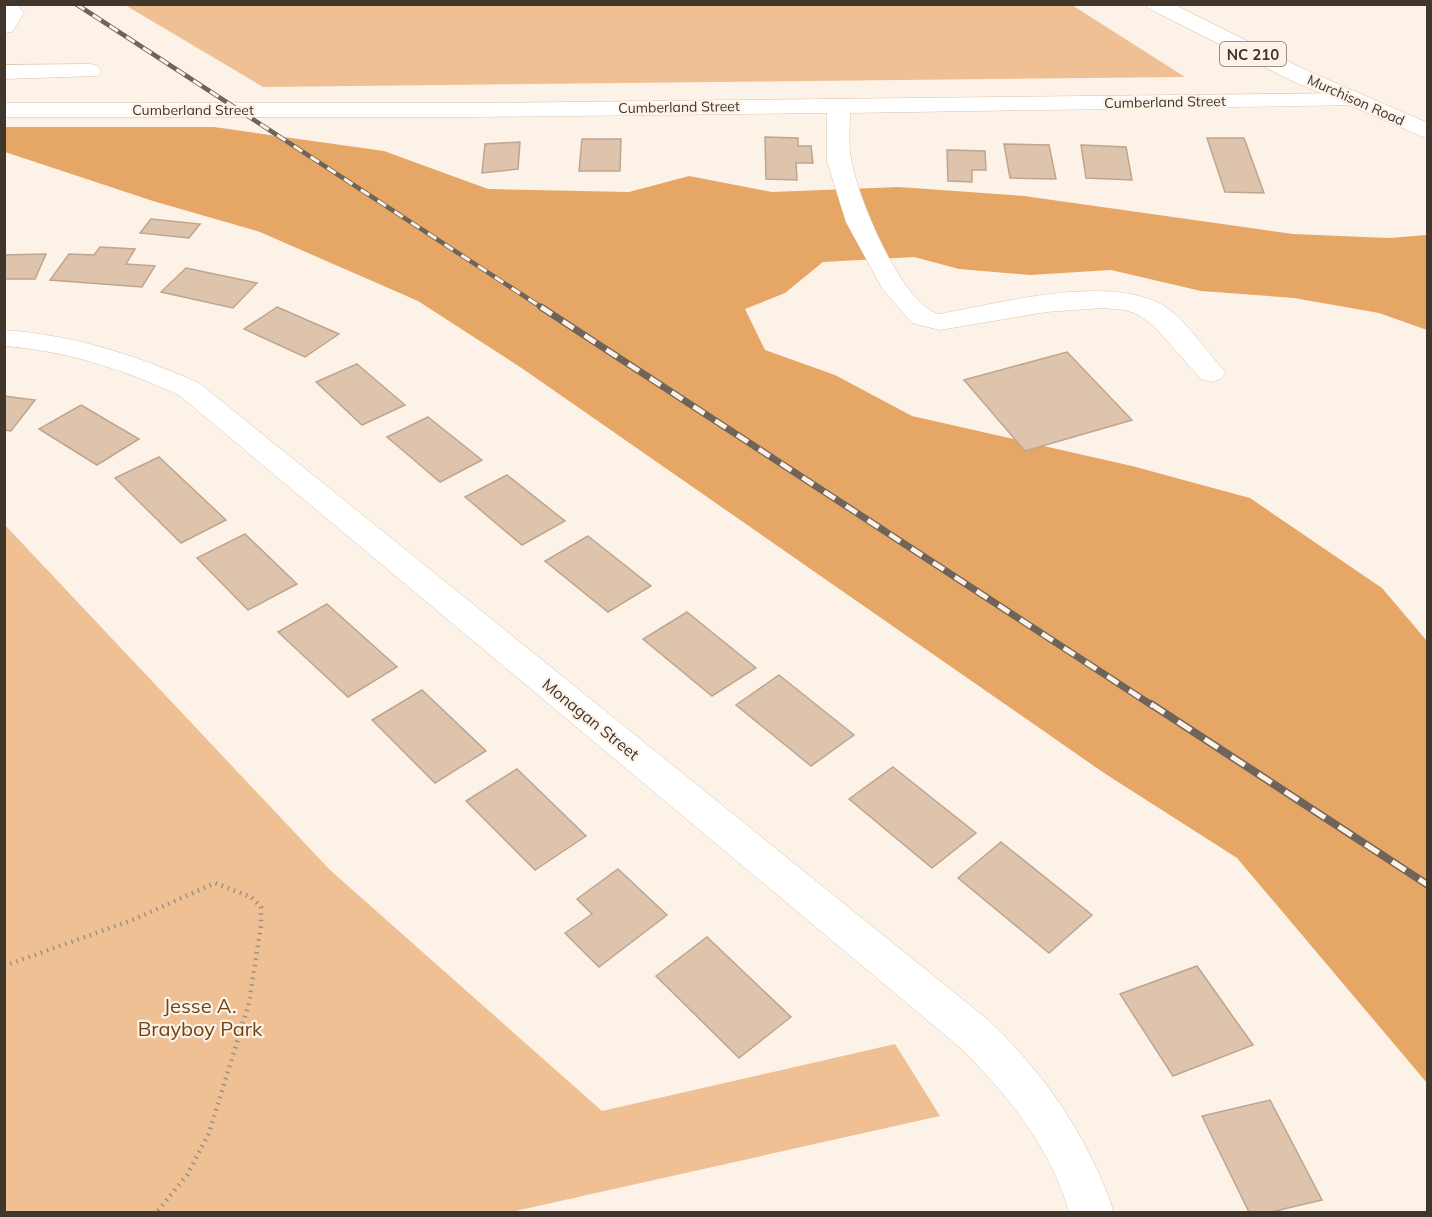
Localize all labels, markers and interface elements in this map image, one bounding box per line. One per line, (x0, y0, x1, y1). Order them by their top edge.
road number: NC 210 (1220, 42, 1286, 66)
street label: Murchison Road (1305, 70, 1407, 130)
street label: Cumberland Street (1104, 92, 1226, 112)
street label: Cumberland Street (618, 97, 740, 117)
street label: Cumberland Street (132, 101, 254, 119)
street label: Monagan Street (539, 674, 644, 764)
park label: Jesse A. Brayboy Park (138, 993, 263, 1041)

